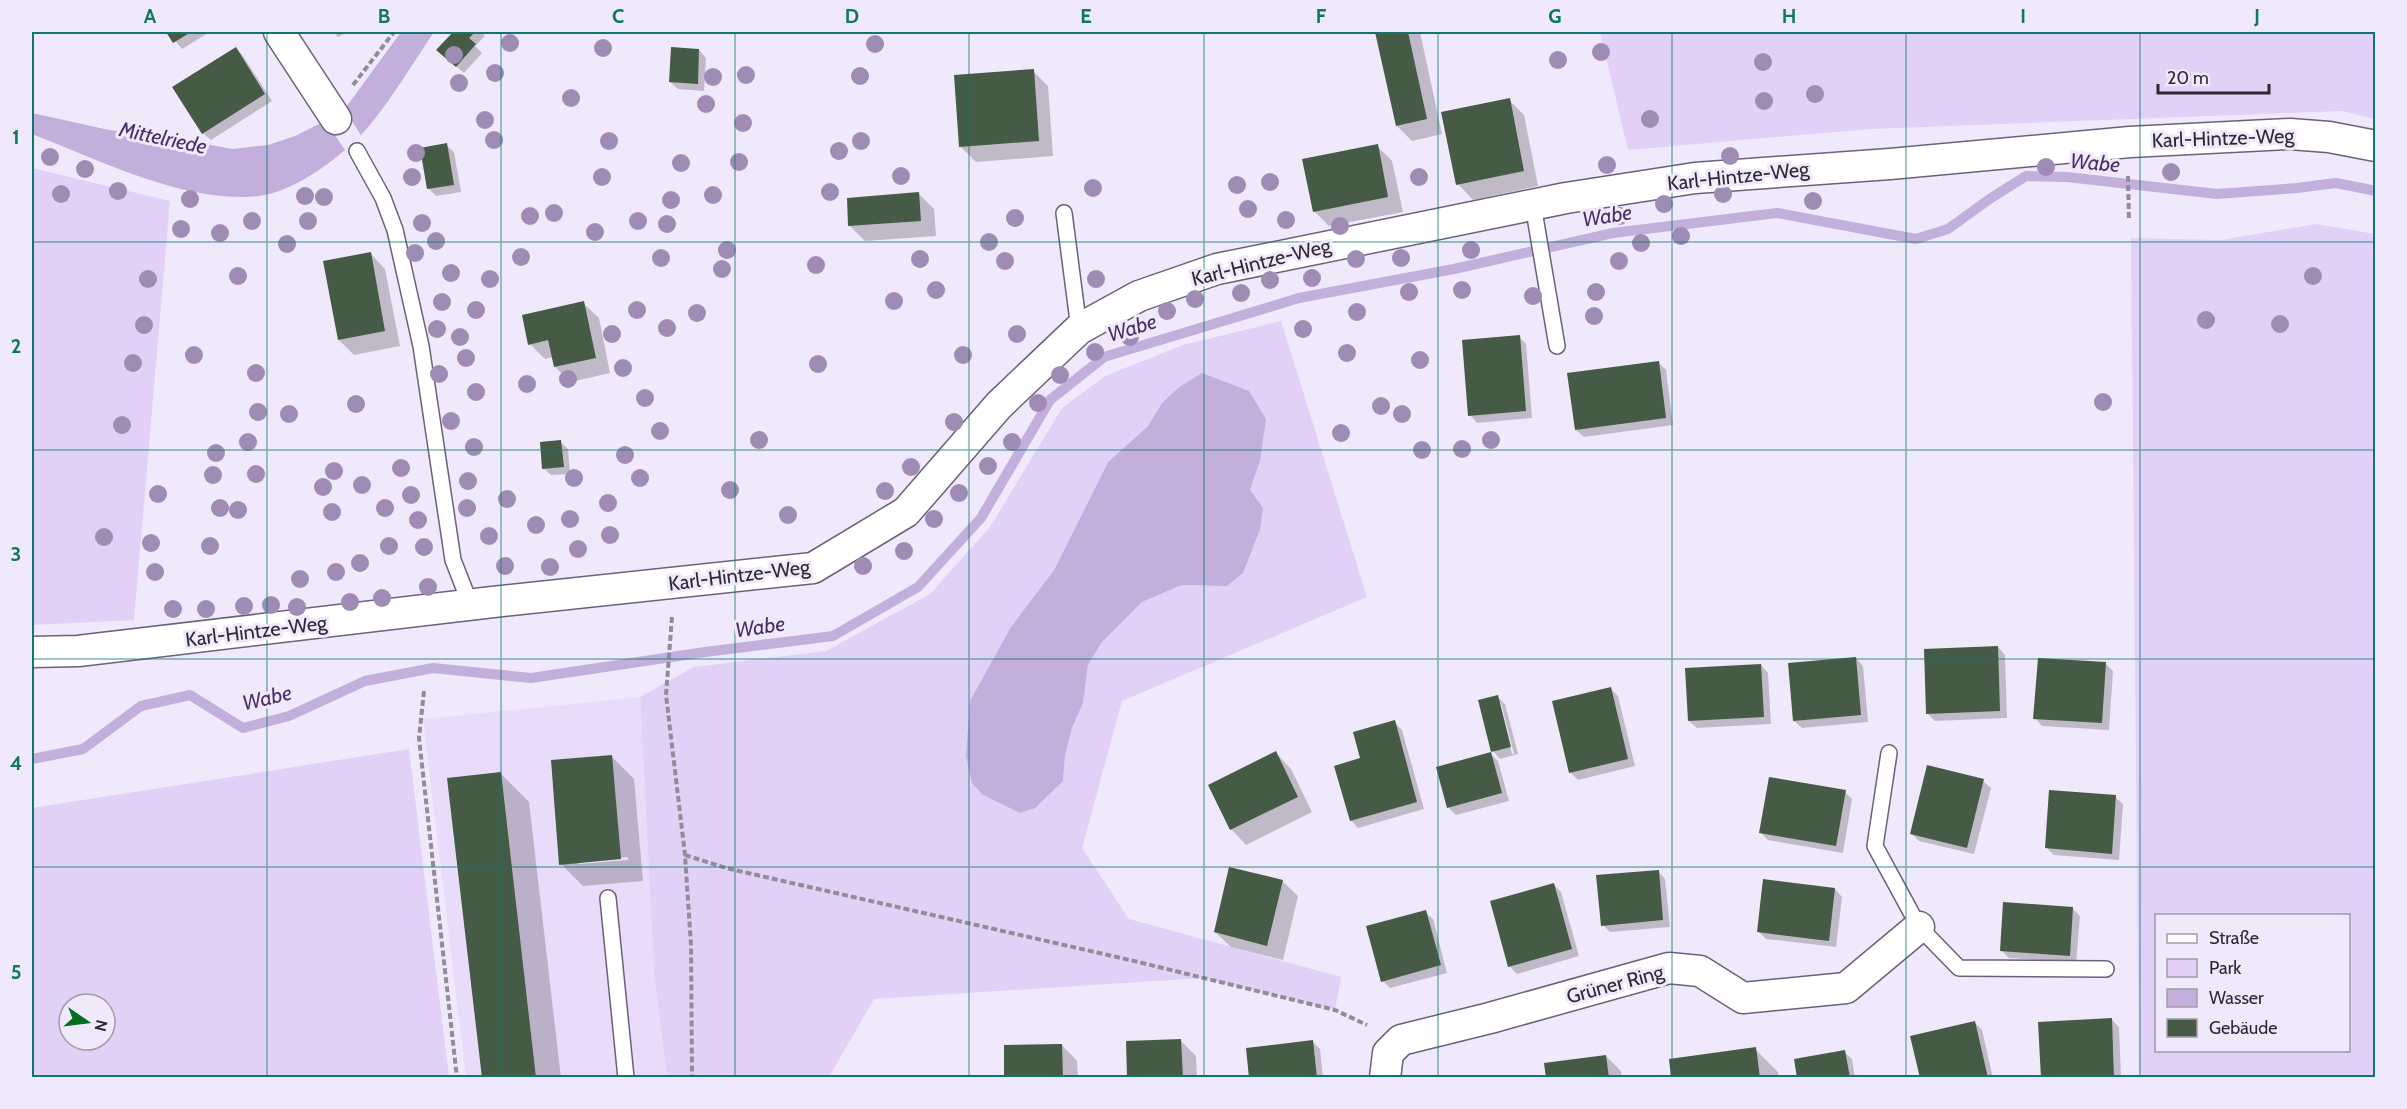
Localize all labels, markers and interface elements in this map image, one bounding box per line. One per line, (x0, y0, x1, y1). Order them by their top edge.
text: A (144, 4, 157, 28)
text: B (378, 4, 390, 28)
text: C (612, 4, 624, 28)
text: D (845, 4, 859, 28)
text: E (1080, 4, 1092, 28)
text: F (1316, 4, 1327, 28)
text: G (1548, 4, 1562, 28)
text: H (1782, 4, 1796, 28)
text: I (2020, 4, 2026, 28)
text: J (2253, 4, 2260, 28)
scale bar (2158, 57, 2269, 95)
text: 20 m (2167, 67, 2209, 89)
water label: Mittelriede (116, 116, 209, 159)
street label: Karl-Hintze-Weg (2151, 123, 2296, 152)
text: 1 (12, 125, 20, 149)
water label: Wabe (2069, 148, 2121, 177)
street label: Karl-Hintze-Weg (1666, 157, 1811, 195)
water label: Wabe (1580, 199, 1634, 232)
street label: Karl-Hintze-Weg (1189, 233, 1334, 291)
water label: Wabe (1104, 308, 1160, 347)
text: 2 (11, 334, 21, 358)
text: 3 (11, 542, 21, 566)
street label: Karl-Hintze-Weg (667, 554, 812, 596)
street label: Karl-Hintze-Weg (184, 610, 329, 652)
water label: Wabe (733, 611, 787, 642)
water label: Wabe (240, 680, 294, 715)
text: 4 (10, 751, 22, 775)
legend (2155, 914, 2350, 1052)
text: Straße (2209, 927, 2259, 949)
text: Park (2209, 957, 2242, 979)
street label: Grüner Ring (1564, 959, 1667, 1008)
text: 5 (11, 960, 21, 984)
text: Wasser (2209, 987, 2264, 1009)
north arrow (57, 992, 117, 1052)
text: Gebäude (2209, 1017, 2278, 1039)
text: N (90, 1018, 112, 1033)

